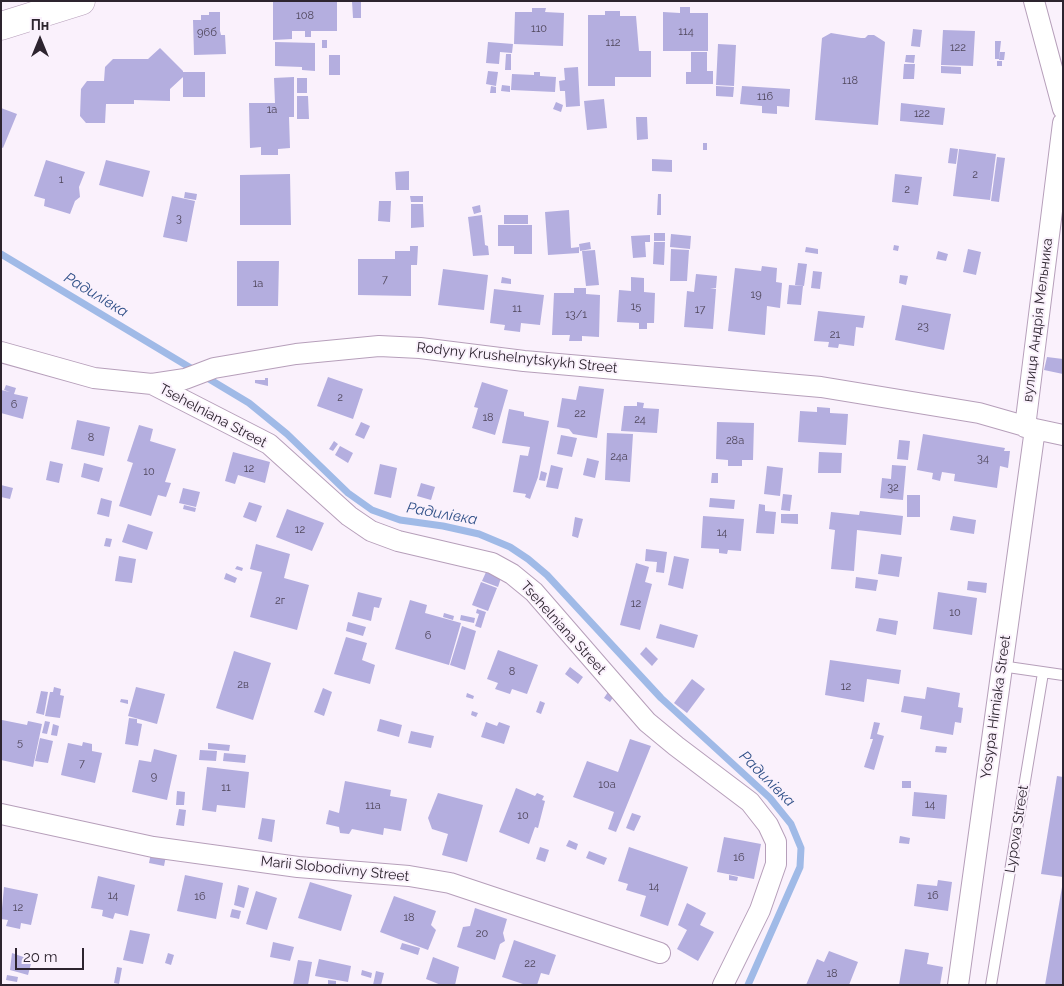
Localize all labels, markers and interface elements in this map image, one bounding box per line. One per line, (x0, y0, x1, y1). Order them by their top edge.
house number: 108 (296, 9, 314, 23)
north arrow (15, 15, 65, 65)
text: Пн (31, 17, 49, 33)
house number: 110 (531, 22, 547, 36)
house number: 114 (678, 25, 694, 39)
house number: 96б (197, 26, 217, 40)
house number: 112 (605, 36, 621, 50)
house number: 122 (950, 41, 966, 55)
house number: 118 (842, 74, 858, 88)
house number: 116 (757, 90, 773, 104)
house number: 1а (267, 103, 277, 117)
house number: 122 (914, 107, 930, 121)
house number: 2 (972, 168, 978, 182)
house number: 1 (59, 173, 63, 187)
house number: 2 (904, 183, 910, 197)
house number: 3 (176, 212, 182, 226)
street label: вулиця Андрія Мельника (1020, 237, 1056, 403)
water label: Радилівка (61, 269, 131, 321)
house number: 7 (382, 273, 388, 287)
house number: 1а (253, 277, 263, 291)
house number: 19 (750, 288, 762, 302)
house number: 15 (631, 300, 641, 314)
house number: 11 (512, 302, 522, 316)
house number: 17 (695, 303, 705, 317)
house number: 13/1 (565, 308, 587, 322)
house number: 23 (917, 320, 929, 334)
house number: 21 (830, 328, 840, 342)
street label: Rodyny Krushelnytskykh Street (416, 339, 618, 377)
street label: Tsehelniana Street (156, 381, 270, 451)
house number: 2 (337, 391, 343, 405)
house number: 6 (11, 398, 17, 412)
house number: 22 (574, 407, 586, 421)
house number: 18 (482, 411, 494, 425)
house number: 24 (634, 413, 646, 427)
house number: 8 (88, 431, 94, 445)
house number: 28а (726, 434, 744, 448)
house number: 24а (610, 450, 628, 464)
house number: 34 (977, 452, 989, 466)
house number: 12 (244, 462, 254, 476)
house number: 10 (143, 465, 155, 479)
house number: 32 (887, 481, 899, 495)
water label: Радилівка (405, 499, 479, 529)
house number: 12 (295, 523, 305, 537)
house number: 14 (717, 526, 727, 540)
street label: Tsehelniana Street (517, 578, 609, 678)
house number: 2г (275, 594, 285, 608)
house number: 12 (631, 597, 641, 611)
house number: 10 (949, 606, 961, 620)
house number: 6 (425, 629, 431, 643)
street label: Yosypa Hirniaka Street (978, 634, 1014, 780)
house number: 8 (509, 665, 515, 679)
house number: 2в (237, 678, 249, 692)
house number: 12 (841, 680, 851, 694)
house number: 5 (17, 736, 23, 750)
water label: Радилівка (735, 747, 799, 811)
house number: 7 (79, 757, 85, 771)
house number: 9 (151, 770, 157, 784)
house number: 10а (598, 778, 616, 792)
house number: 11 (221, 781, 231, 795)
street label: Lypova Street (1002, 784, 1032, 874)
house number: 14 (925, 798, 935, 812)
house number: 11а (365, 799, 381, 813)
house number: 10 (517, 809, 529, 823)
house number: 16 (733, 851, 745, 865)
street label: Marii Slobodivny Street (260, 853, 410, 885)
house number: 14 (649, 880, 659, 894)
house number: 14 (108, 889, 118, 903)
house number: 16 (927, 889, 939, 903)
house number: 16 (194, 890, 206, 904)
house number: 12 (13, 901, 23, 915)
house number: 18 (403, 911, 415, 925)
house number: 20 (476, 927, 488, 941)
scale bar (18, 938, 86, 970)
text: 20 m (23, 948, 58, 966)
house number: 22 (524, 957, 536, 971)
house number: 18 (826, 967, 838, 981)

